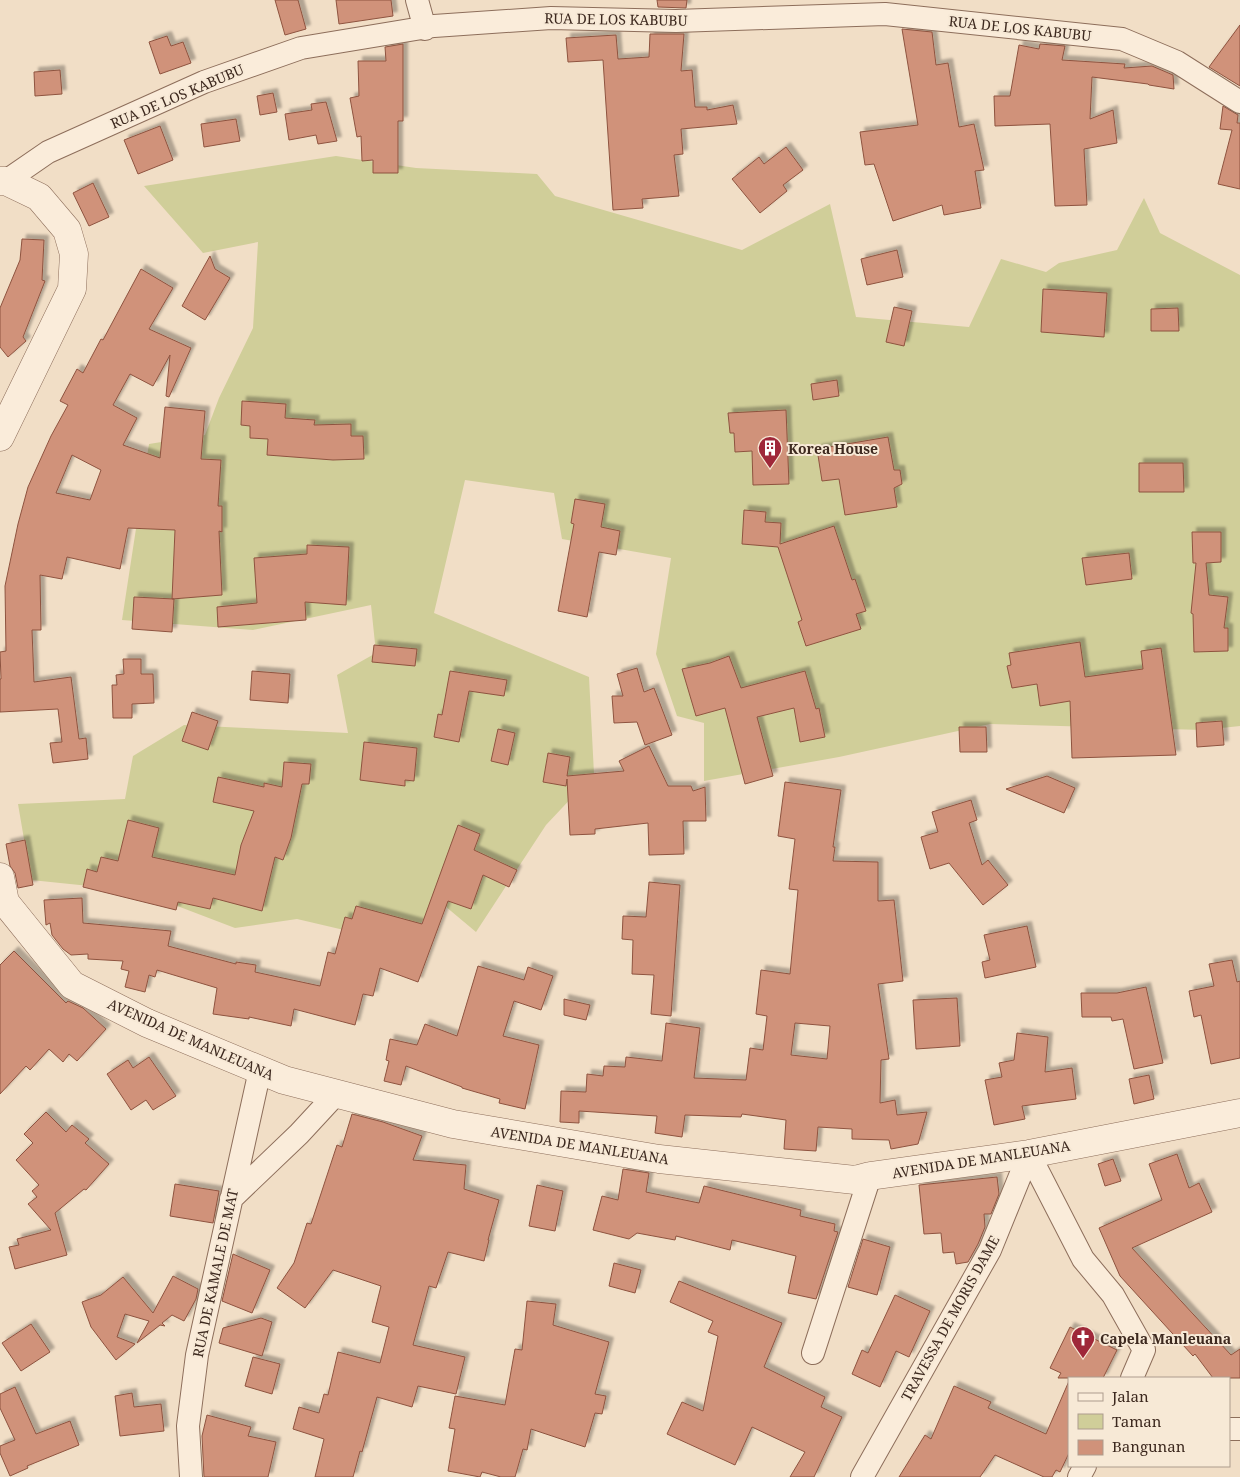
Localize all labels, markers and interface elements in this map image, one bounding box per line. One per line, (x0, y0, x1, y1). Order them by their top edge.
street label: RUA DE LOS KABUBU (544, 8, 688, 30)
street label: RUA DE LOS KABUBU (948, 11, 1092, 45)
street label: RUA DE LOS KABUBU (107, 59, 247, 133)
building icon: Korea House (757, 435, 783, 469)
place label: Korea House (788, 439, 878, 458)
street label: AVENIDA DE MANLEUANA (105, 994, 277, 1084)
street label: AVENIDA DE MANLEUANA (490, 1122, 671, 1168)
street label: AVENIDA DE MANLEUANA (891, 1136, 1072, 1182)
street label: RUA DE KAMALE DE MAT (188, 1187, 242, 1359)
street label: TRAVESSA DE MORIS DAME (897, 1232, 1004, 1404)
church icon: Capela Manleuana (1070, 1325, 1096, 1359)
place label: Capela Manleuana (1100, 1329, 1231, 1348)
legend (1068, 1377, 1230, 1467)
text: Jalan (1111, 1386, 1149, 1406)
text: Taman (1112, 1411, 1162, 1431)
text: Bangunan (1112, 1436, 1186, 1456)

